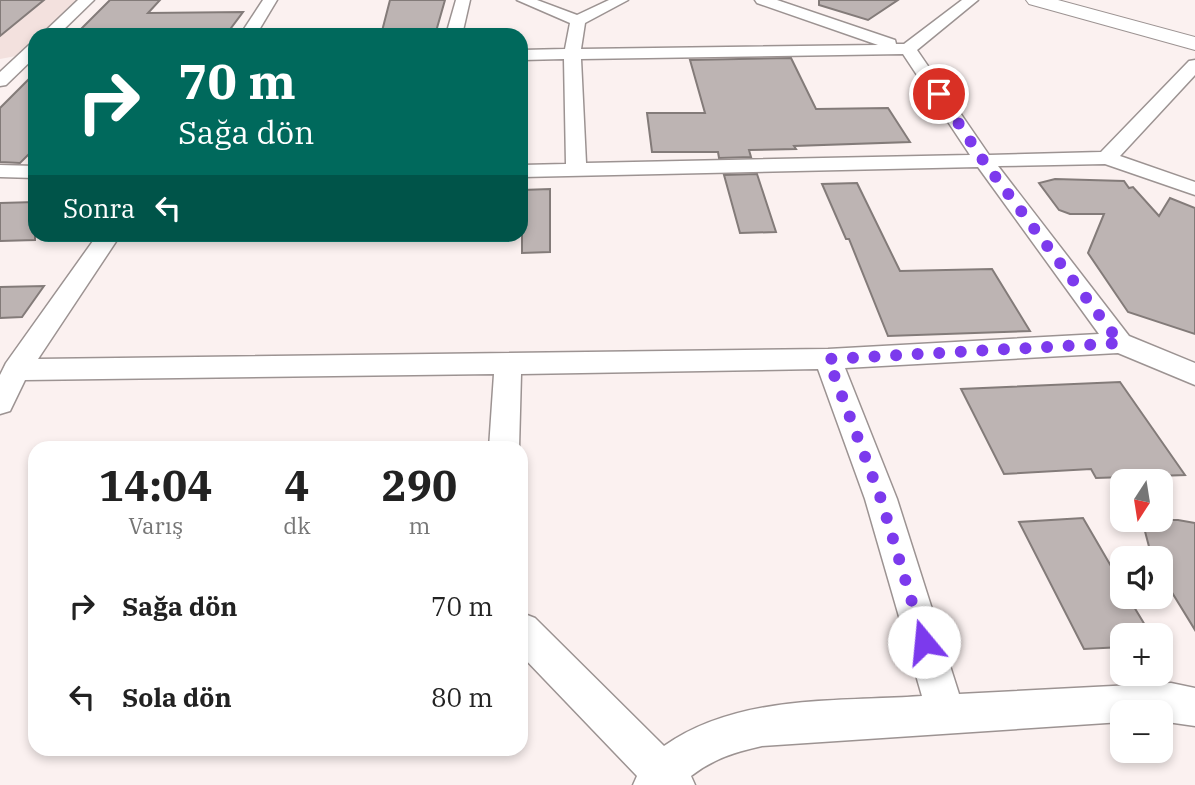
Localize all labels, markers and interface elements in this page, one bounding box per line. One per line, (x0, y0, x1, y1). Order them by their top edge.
text: 70 m (178, 49, 296, 112)
icon: right (63, 56, 154, 147)
pin (909, 64, 969, 124)
icon: arrive (920, 75, 958, 113)
text: Sağa dön (178, 111, 314, 153)
icon: left (149, 189, 187, 227)
text: Sonra (63, 191, 135, 225)
text: 14:04 (99, 458, 212, 513)
text: 4 (284, 458, 310, 513)
text: 290 (382, 458, 457, 513)
north arrow (1110, 469, 1172, 532)
map controls (1110, 469, 1173, 763)
text: Varış (128, 510, 183, 540)
text: dk (283, 510, 311, 540)
text: m (408, 510, 430, 540)
button: sound (1110, 546, 1173, 609)
icon: right (63, 587, 101, 625)
text: Sağa dön (122, 589, 238, 623)
text: 70 m (431, 589, 493, 623)
position arrow (887, 605, 961, 679)
button: + (1110, 623, 1173, 686)
icon: left (63, 678, 101, 716)
text: Sola dön (122, 680, 232, 714)
text: 80 m (431, 680, 493, 714)
button: − (1110, 700, 1173, 763)

